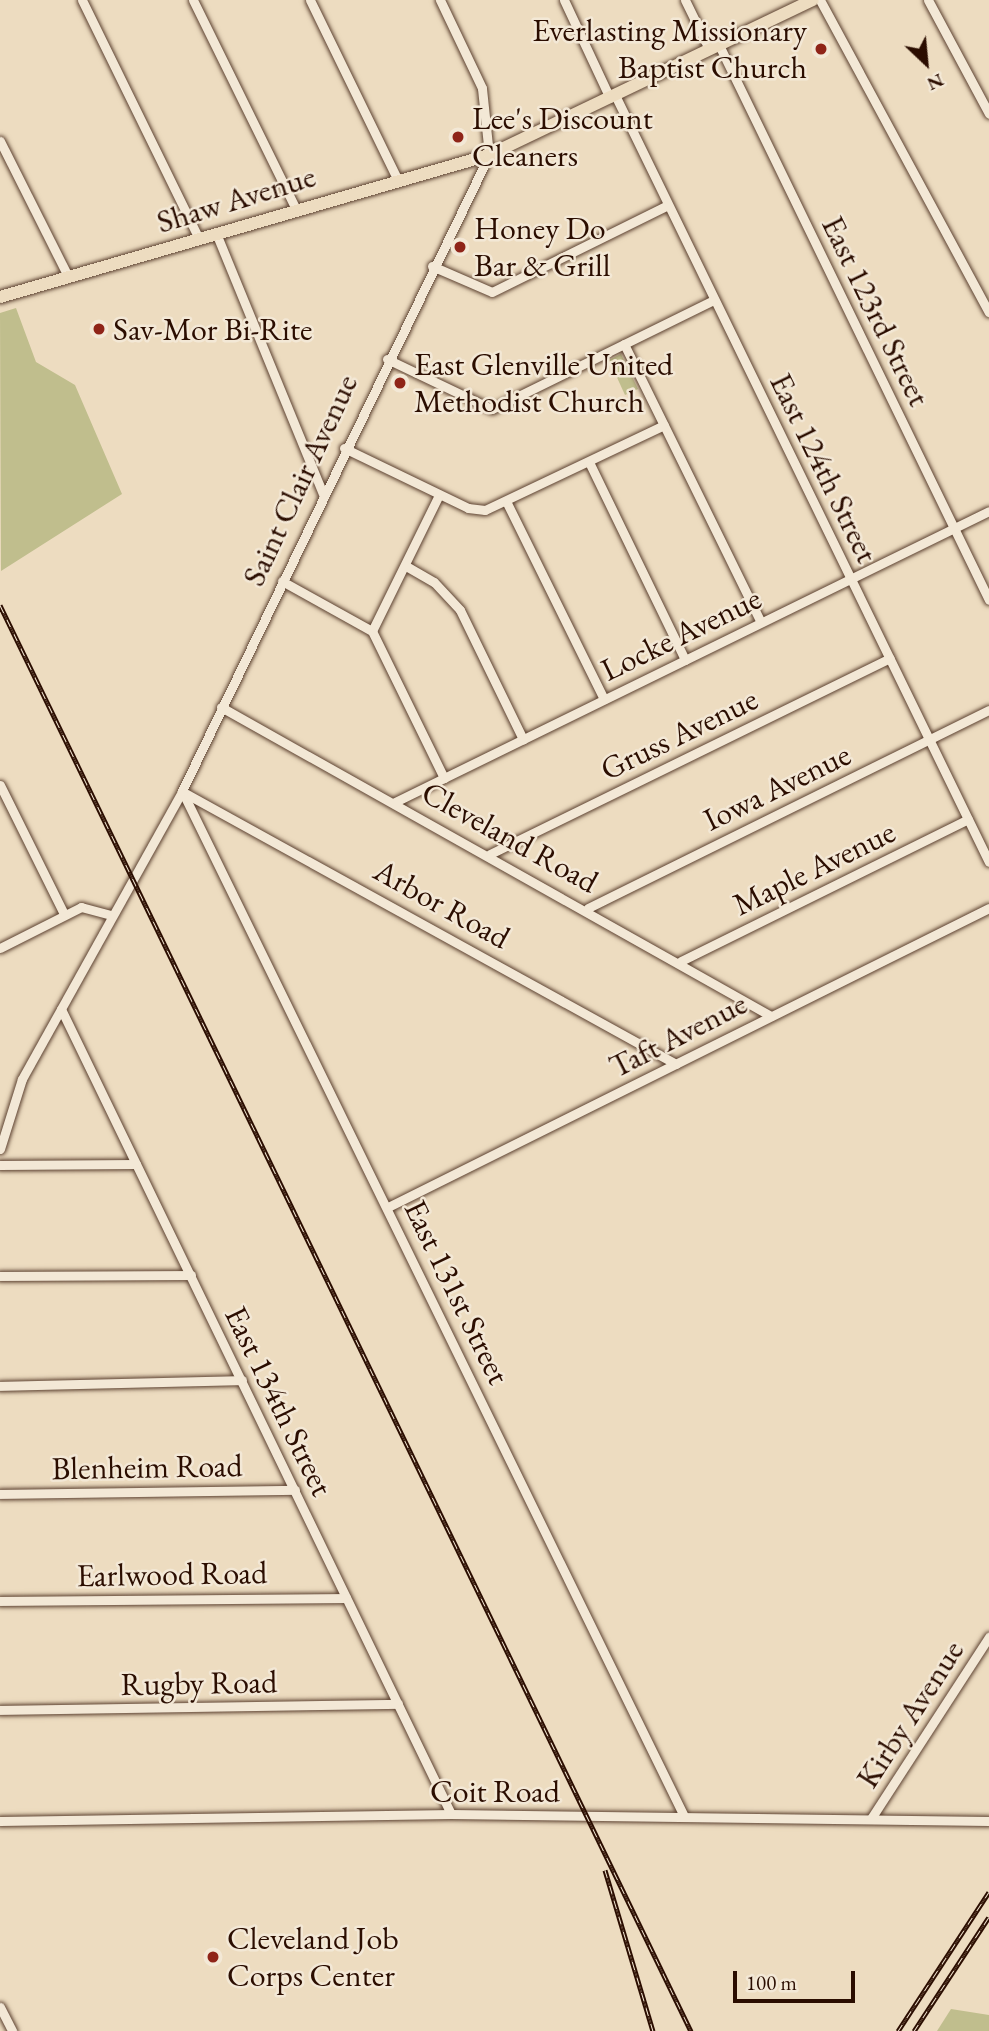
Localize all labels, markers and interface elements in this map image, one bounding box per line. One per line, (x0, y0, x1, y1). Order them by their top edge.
place label: Everlasting Missionary Baptist Church (532, 12, 807, 87)
north arrow (891, 28, 961, 98)
marker: Everlasting Missionary Baptist Church (813, 41, 829, 57)
text: N (923, 68, 948, 97)
place label: Lee's Discount Cleaners (472, 100, 653, 175)
marker: Lee's Discount Cleaners (450, 129, 466, 145)
street label: Shaw Avenue (152, 157, 320, 241)
place label: Honey Do Bar & Grill (474, 210, 610, 285)
street label: East 123rd Street (813, 210, 939, 412)
marker: Honey Do Bar & Grill (452, 239, 468, 255)
place label: Sav-Mor Bi-Rite (113, 310, 312, 348)
marker: Sav-Mor Bi-Rite (91, 321, 107, 337)
place label: East Glenville United Methodist Church (414, 346, 673, 421)
street label: East 124th Street (762, 367, 886, 569)
street label: Saint Clair Avenue (234, 368, 366, 592)
marker: East Glenville United Methodist Church (392, 375, 408, 391)
street label: Locke Avenue (595, 579, 767, 689)
street label: Gruss Avenue (594, 680, 764, 788)
street label: Iowa Avenue (697, 735, 857, 839)
street label: Cleveland Road (415, 773, 605, 901)
street label: Maple Avenue (727, 812, 901, 924)
street label: Arbor Road (367, 851, 517, 957)
street label: Taft Avenue (603, 984, 753, 1086)
street label: East 131st Street (396, 1194, 518, 1390)
street label: East 134th Street (217, 1300, 341, 1502)
street label: Blenheim Road (51, 1446, 243, 1488)
street label: Earlwood Road (76, 1553, 268, 1595)
street label: Kirby Avenue (848, 1633, 972, 1795)
street label: Rugby Road (120, 1662, 278, 1704)
street label: Coit Road (430, 1772, 560, 1810)
place label: Cleveland Job Corps Center (227, 1920, 399, 1995)
marker: Cleveland Job Corps Center (205, 1949, 221, 1965)
scale bar (737, 1958, 860, 2002)
text: 100 m (746, 1969, 797, 1996)

